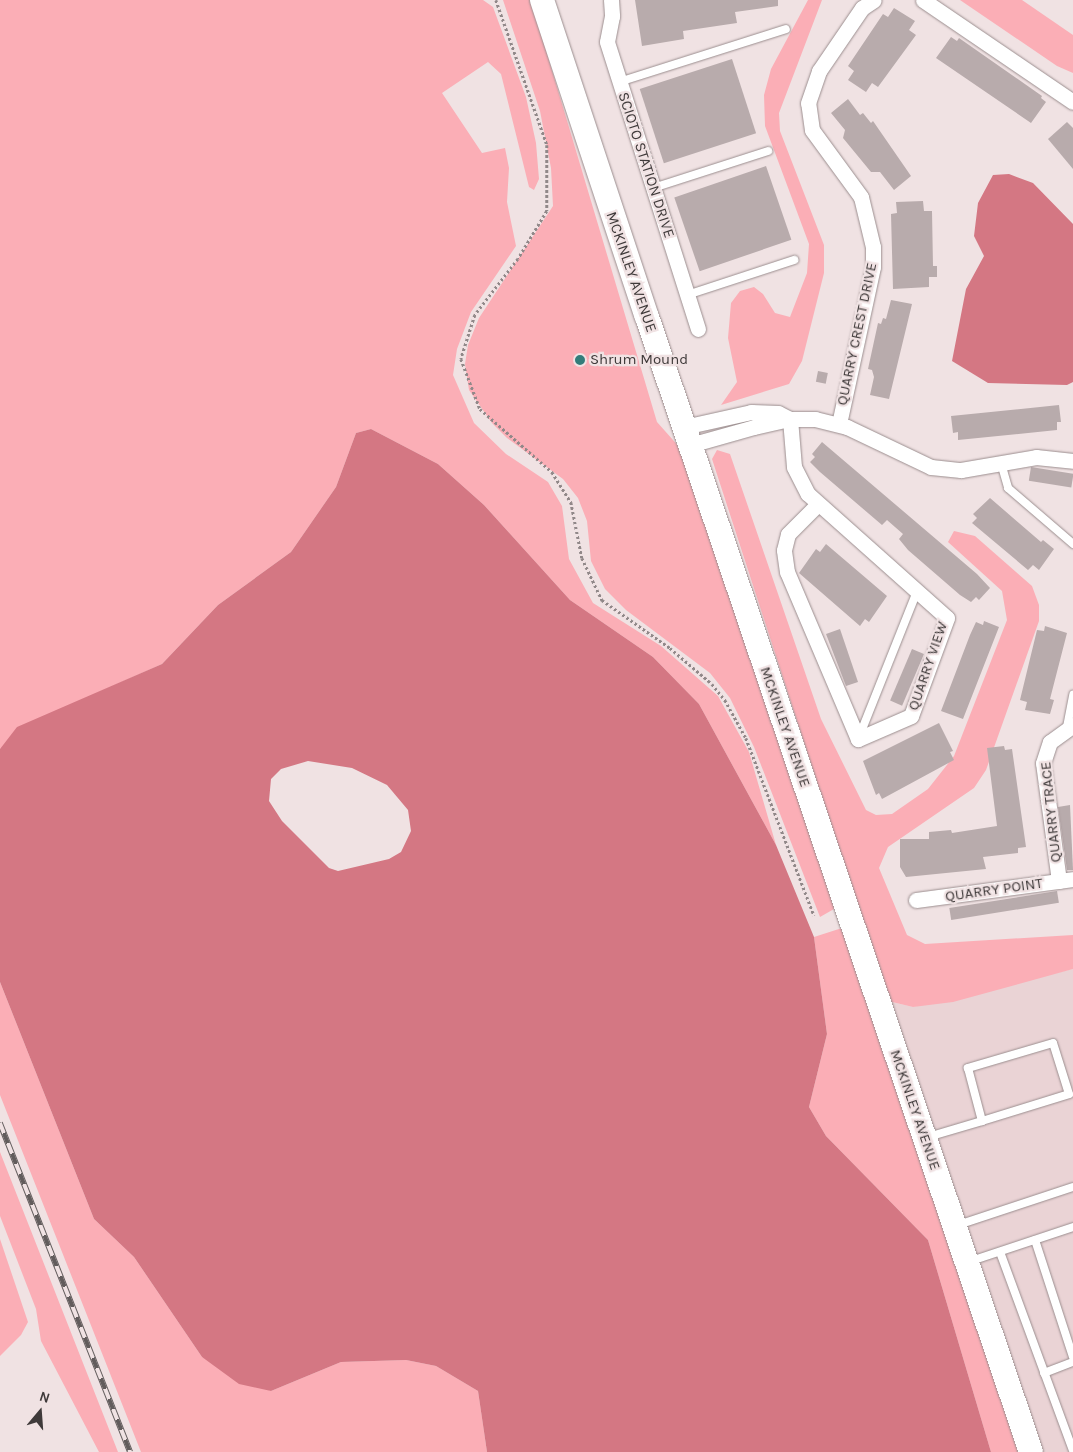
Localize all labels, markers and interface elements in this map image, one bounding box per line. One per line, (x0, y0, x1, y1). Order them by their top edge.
street label: SCIOTO STATION DRIVE (614, 90, 678, 240)
street label: MCKINLEY AVENUE (602, 209, 660, 335)
street label: QUARRY CREST DRIVE (833, 261, 881, 407)
place label: Shrum Mound (590, 351, 688, 369)
marker: Shrum Mound (574, 354, 586, 366)
street label: QUARRY VIEW (904, 619, 952, 713)
street label: MCKINLEY AVENUE (756, 664, 814, 790)
street label: QUARRY TRACE (1037, 761, 1065, 863)
street label: QUARRY POINT (944, 874, 1044, 906)
street label: MCKINLEY AVENUE (886, 1047, 944, 1173)
north arrow (15, 1387, 65, 1437)
text: N (37, 1388, 52, 1407)

